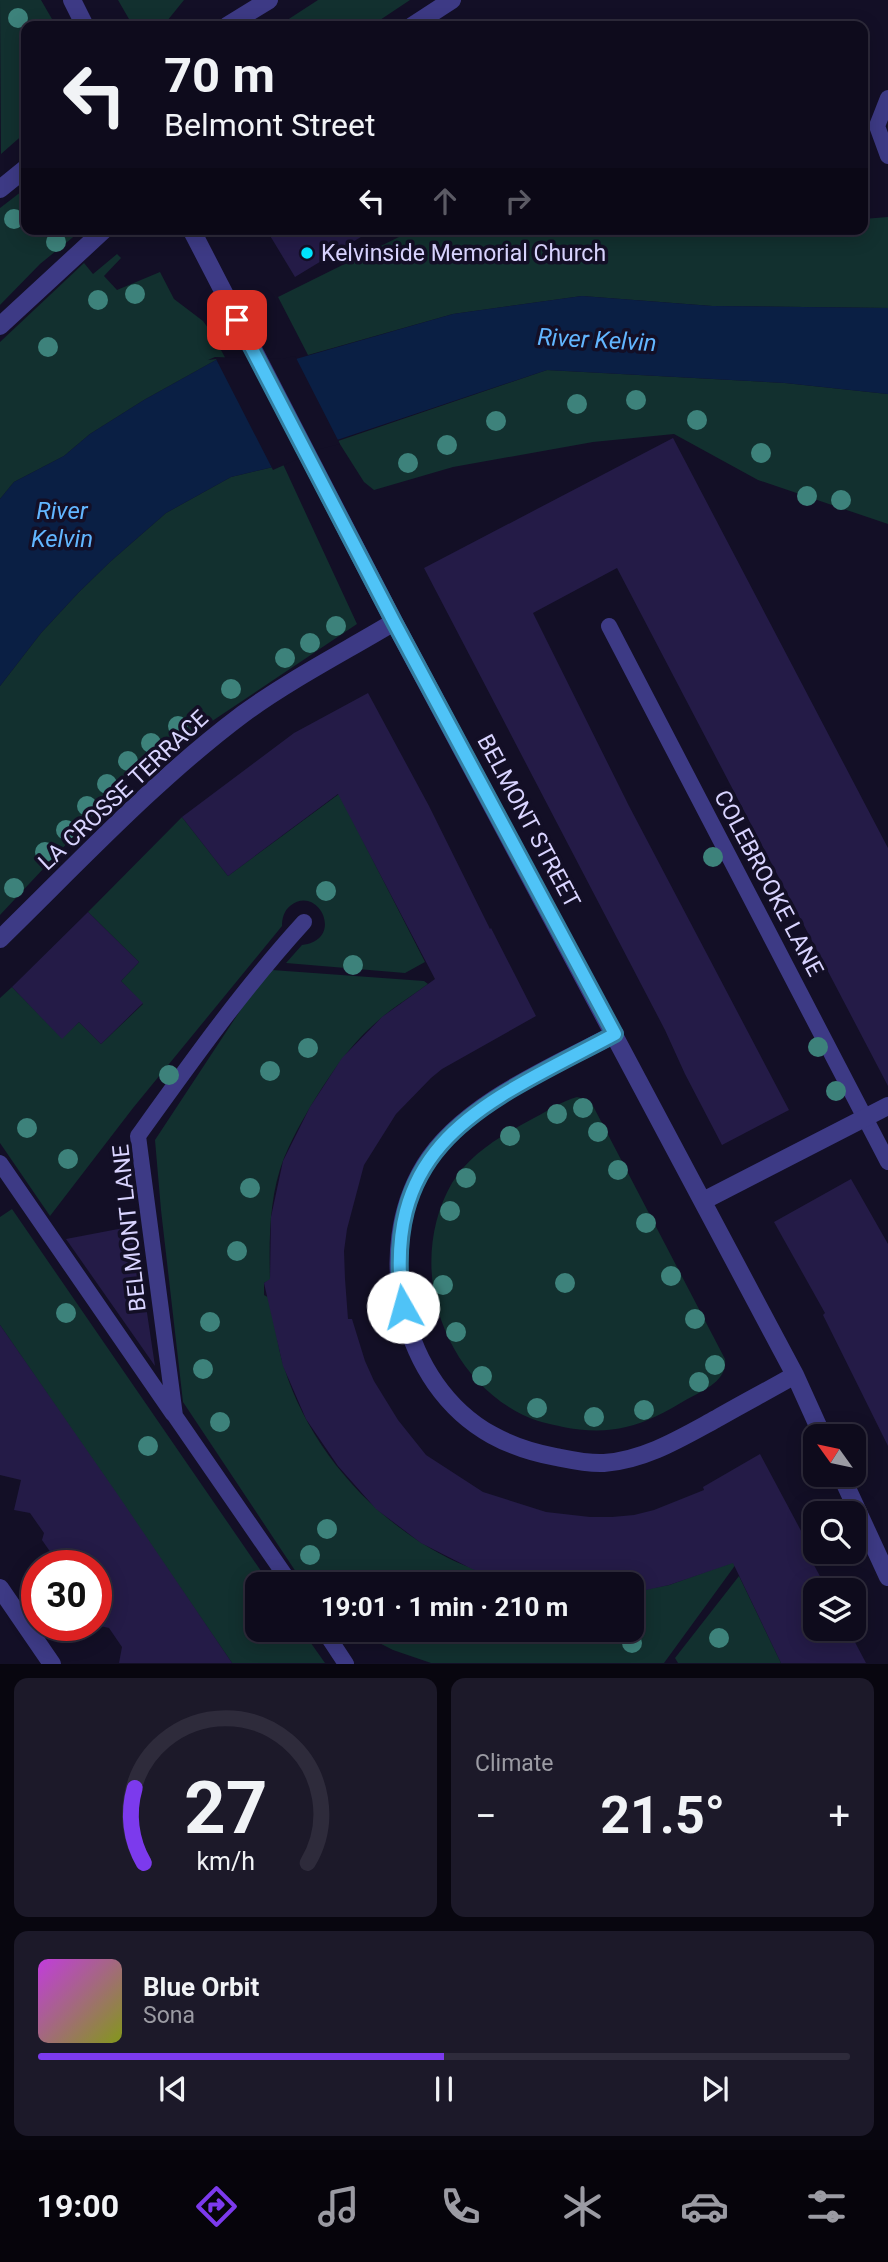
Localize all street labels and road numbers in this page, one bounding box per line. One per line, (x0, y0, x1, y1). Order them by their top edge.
street label: LA CROSSE TERRACE (33, 705, 214, 876)
street label: BELMONT STREET (471, 730, 586, 913)
street label: COLEBROOKE LANE (708, 786, 829, 981)
street label: BELMONT LANE (107, 1143, 152, 1313)

